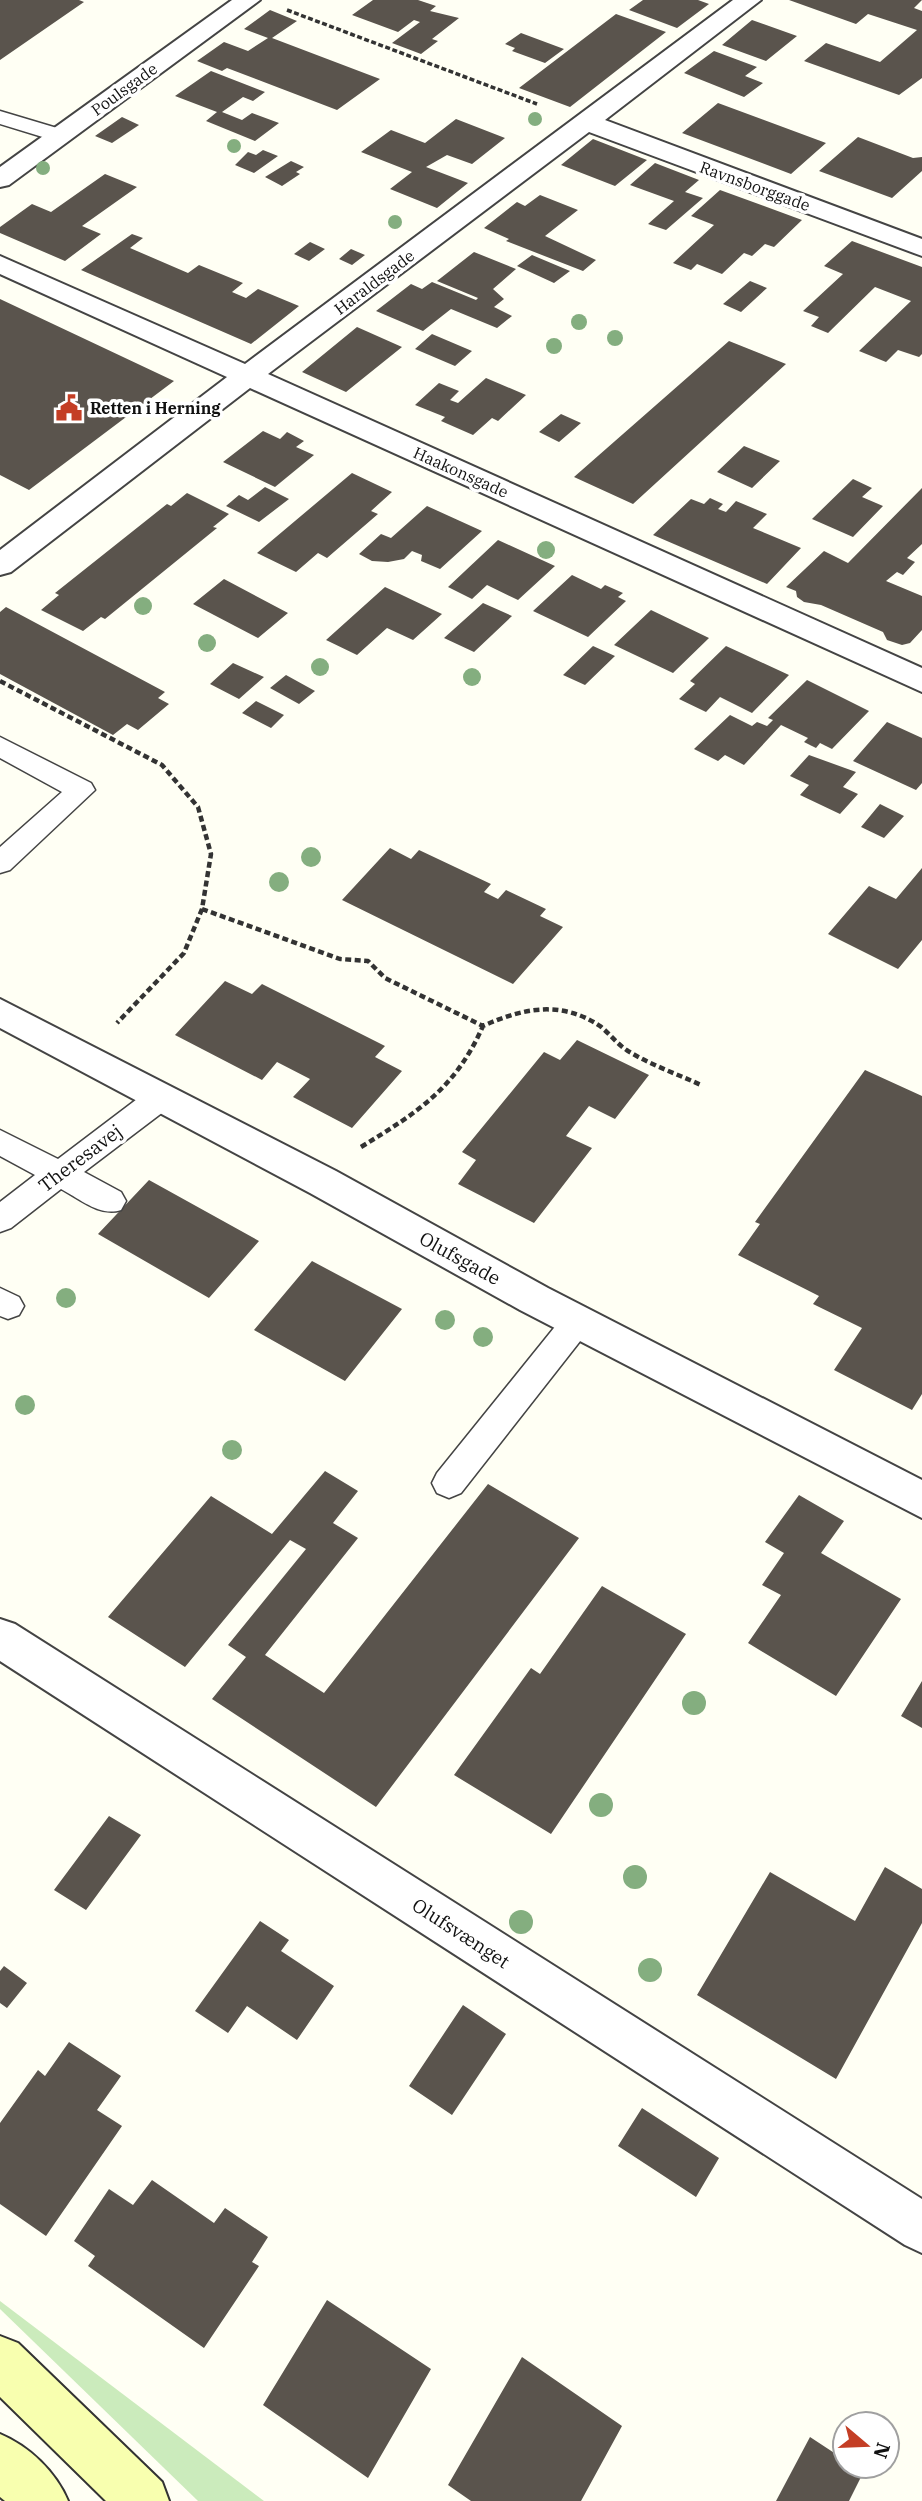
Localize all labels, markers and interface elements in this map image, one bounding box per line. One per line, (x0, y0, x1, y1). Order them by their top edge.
street label: Poulsgade (87, 58, 161, 120)
street label: Ravnsborggade (697, 157, 813, 215)
street label: Haraldsgade (330, 245, 418, 319)
public building icon: Retten i Herning (54, 393, 84, 423)
place label: Retten i Herning (90, 398, 221, 418)
street label: Haakonsgade (410, 442, 512, 502)
street label: Theresavej (34, 1119, 126, 1197)
street label: Olufsgade (415, 1226, 505, 1290)
street label: Olufsvænget (408, 1893, 515, 1974)
north arrow (831, 2410, 901, 2480)
text: N (868, 2440, 896, 2462)

